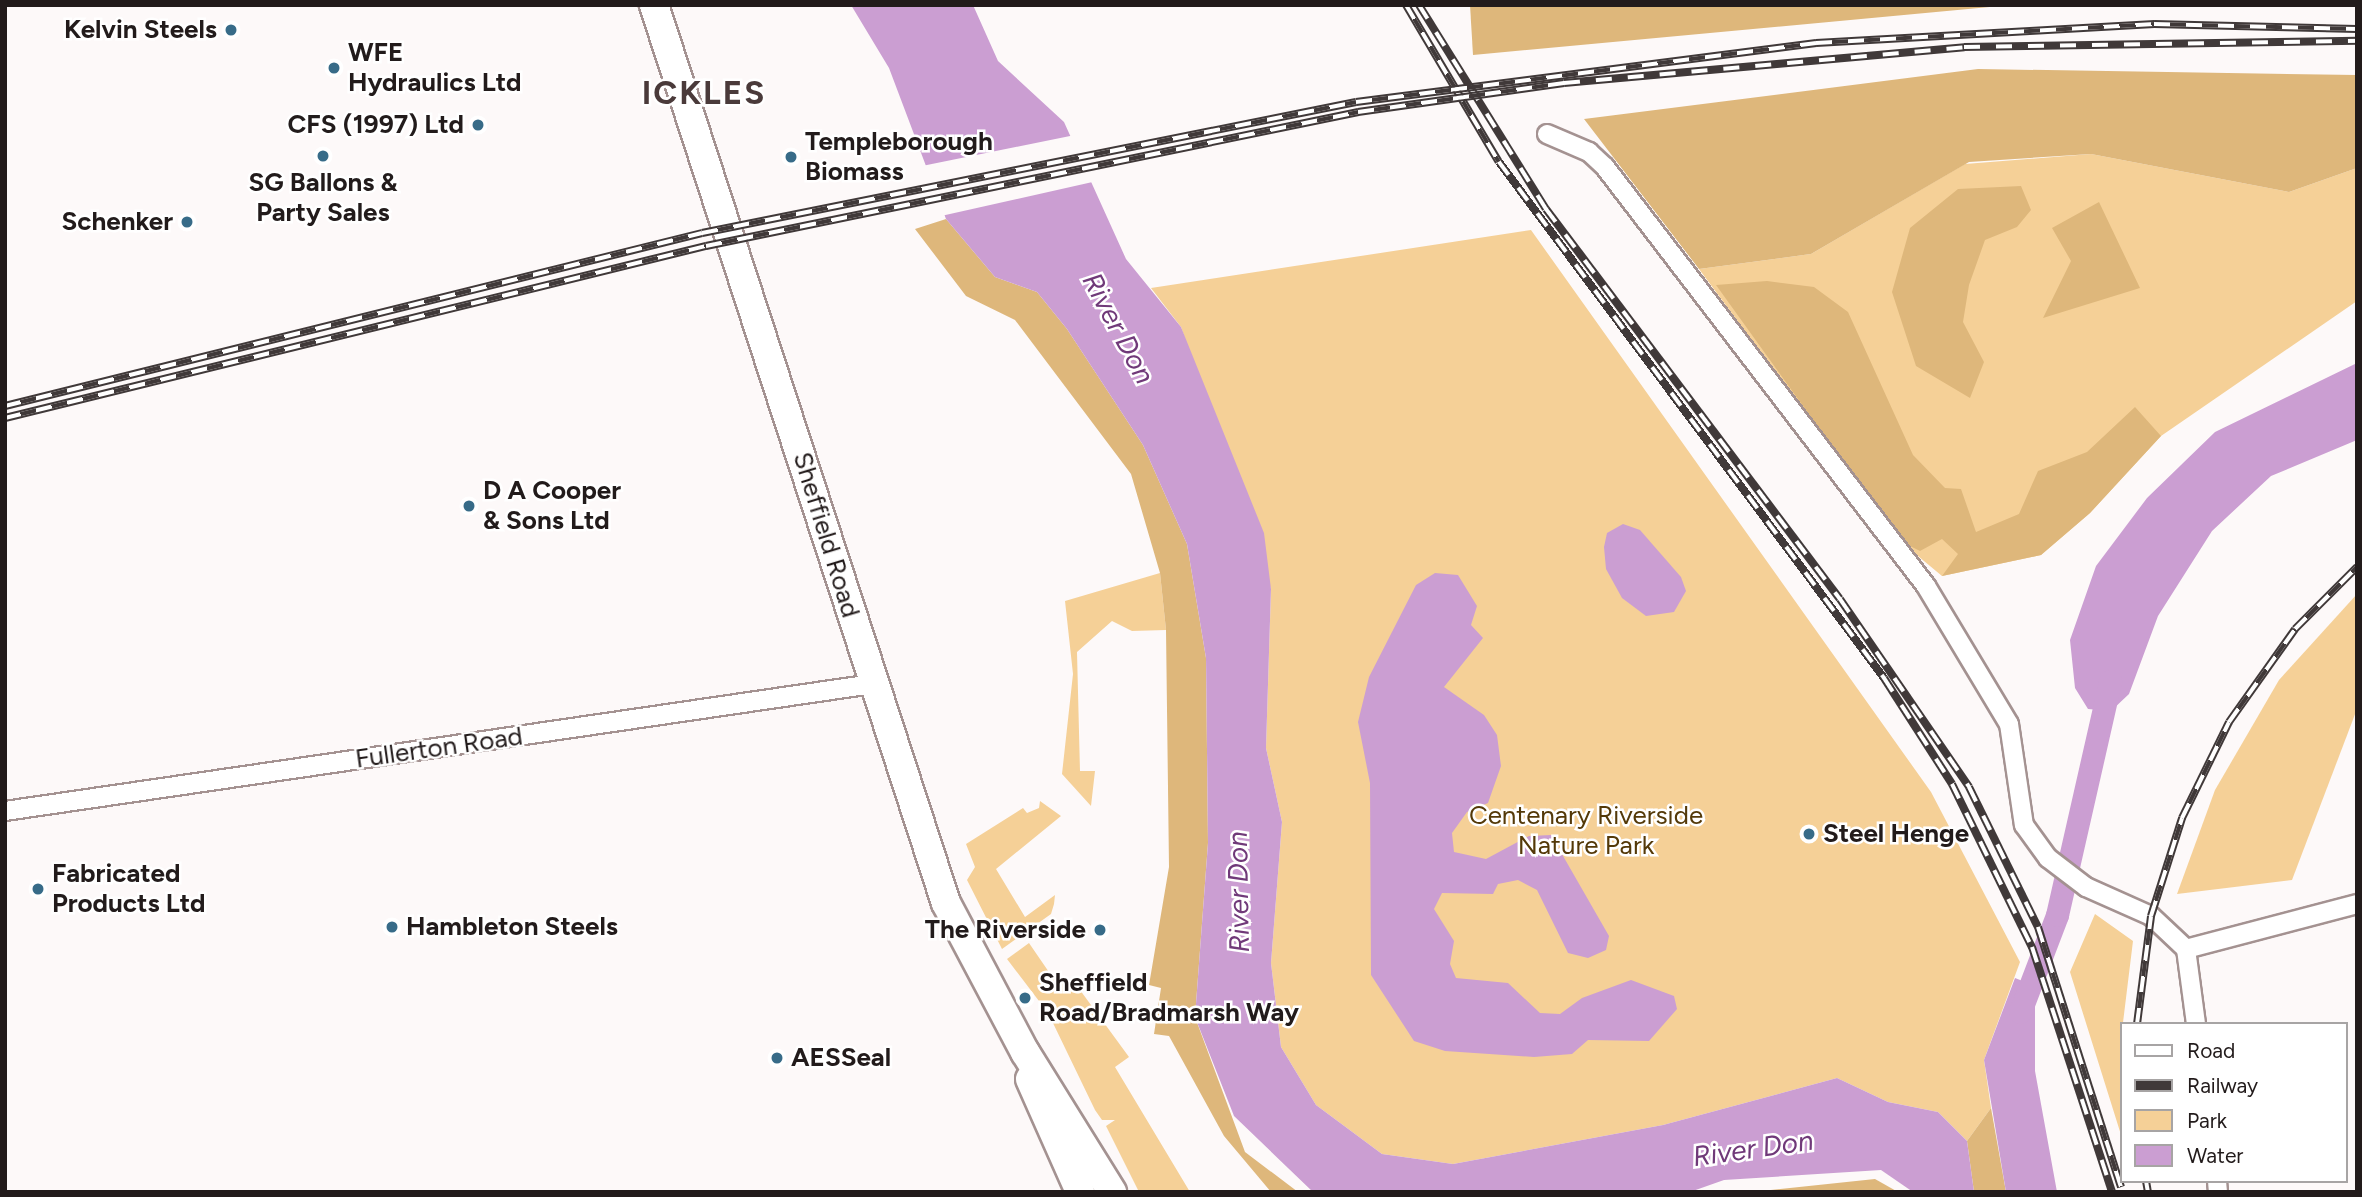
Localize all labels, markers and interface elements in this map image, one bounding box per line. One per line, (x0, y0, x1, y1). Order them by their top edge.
place label: Kelvin Steels (64, 14, 217, 46)
marker: Kelvin Steels (223, 22, 239, 38)
place label: WFE Hydraulics Ltd (348, 37, 521, 98)
marker: WFE Hydraulics Ltd (326, 60, 342, 76)
district label: ICKLES (642, 73, 766, 113)
place label: CFS (1997) Ltd (287, 109, 464, 141)
marker: CFS (1997) Ltd (470, 117, 486, 133)
place label: Templeborough Biomass (805, 126, 993, 188)
marker: SG Ballons & Party Sales (315, 148, 331, 164)
marker: Templeborough Biomass (783, 149, 799, 165)
place label: SG Ballons & Party Sales (249, 167, 397, 228)
place label: Schenker (61, 206, 173, 238)
marker: Schenker (179, 214, 195, 230)
water label: River Don (1076, 267, 1162, 389)
street label: Sheffield Road (786, 449, 866, 621)
place label: D A Cooper & Sons Ltd (483, 475, 621, 536)
marker: D A Cooper & Sons Ltd (461, 498, 477, 514)
street label: Fullerton Road (353, 721, 525, 775)
park label: Centenary Riverside Nature Park (1469, 800, 1703, 862)
place label: Steel Henge (1823, 818, 1969, 850)
marker: Steel Henge (1801, 826, 1817, 842)
water label: River Don (1220, 831, 1256, 953)
place label: Fabricated Products Ltd (52, 858, 205, 920)
marker: Fabricated Products Ltd (30, 881, 46, 897)
place label: Hambleton Steels (406, 911, 618, 943)
place label: The Riverside (925, 914, 1086, 946)
marker: Hambleton Steels (384, 919, 400, 935)
marker: The Riverside (1092, 922, 1108, 938)
place label: Sheffield Road/Bradmarsh Way (1039, 967, 1299, 1028)
marker: Sheffield Road/Bradmarsh Way (1017, 990, 1033, 1006)
legend (2120, 1022, 2348, 1183)
text: Road (2187, 1038, 2235, 1063)
place label: AESSeal (791, 1042, 891, 1074)
marker: AESSeal (769, 1050, 785, 1066)
text: Railway (2187, 1073, 2258, 1098)
text: Park (2187, 1108, 2227, 1133)
water label: River Don (1691, 1123, 1815, 1173)
text: Water (2187, 1143, 2243, 1168)

